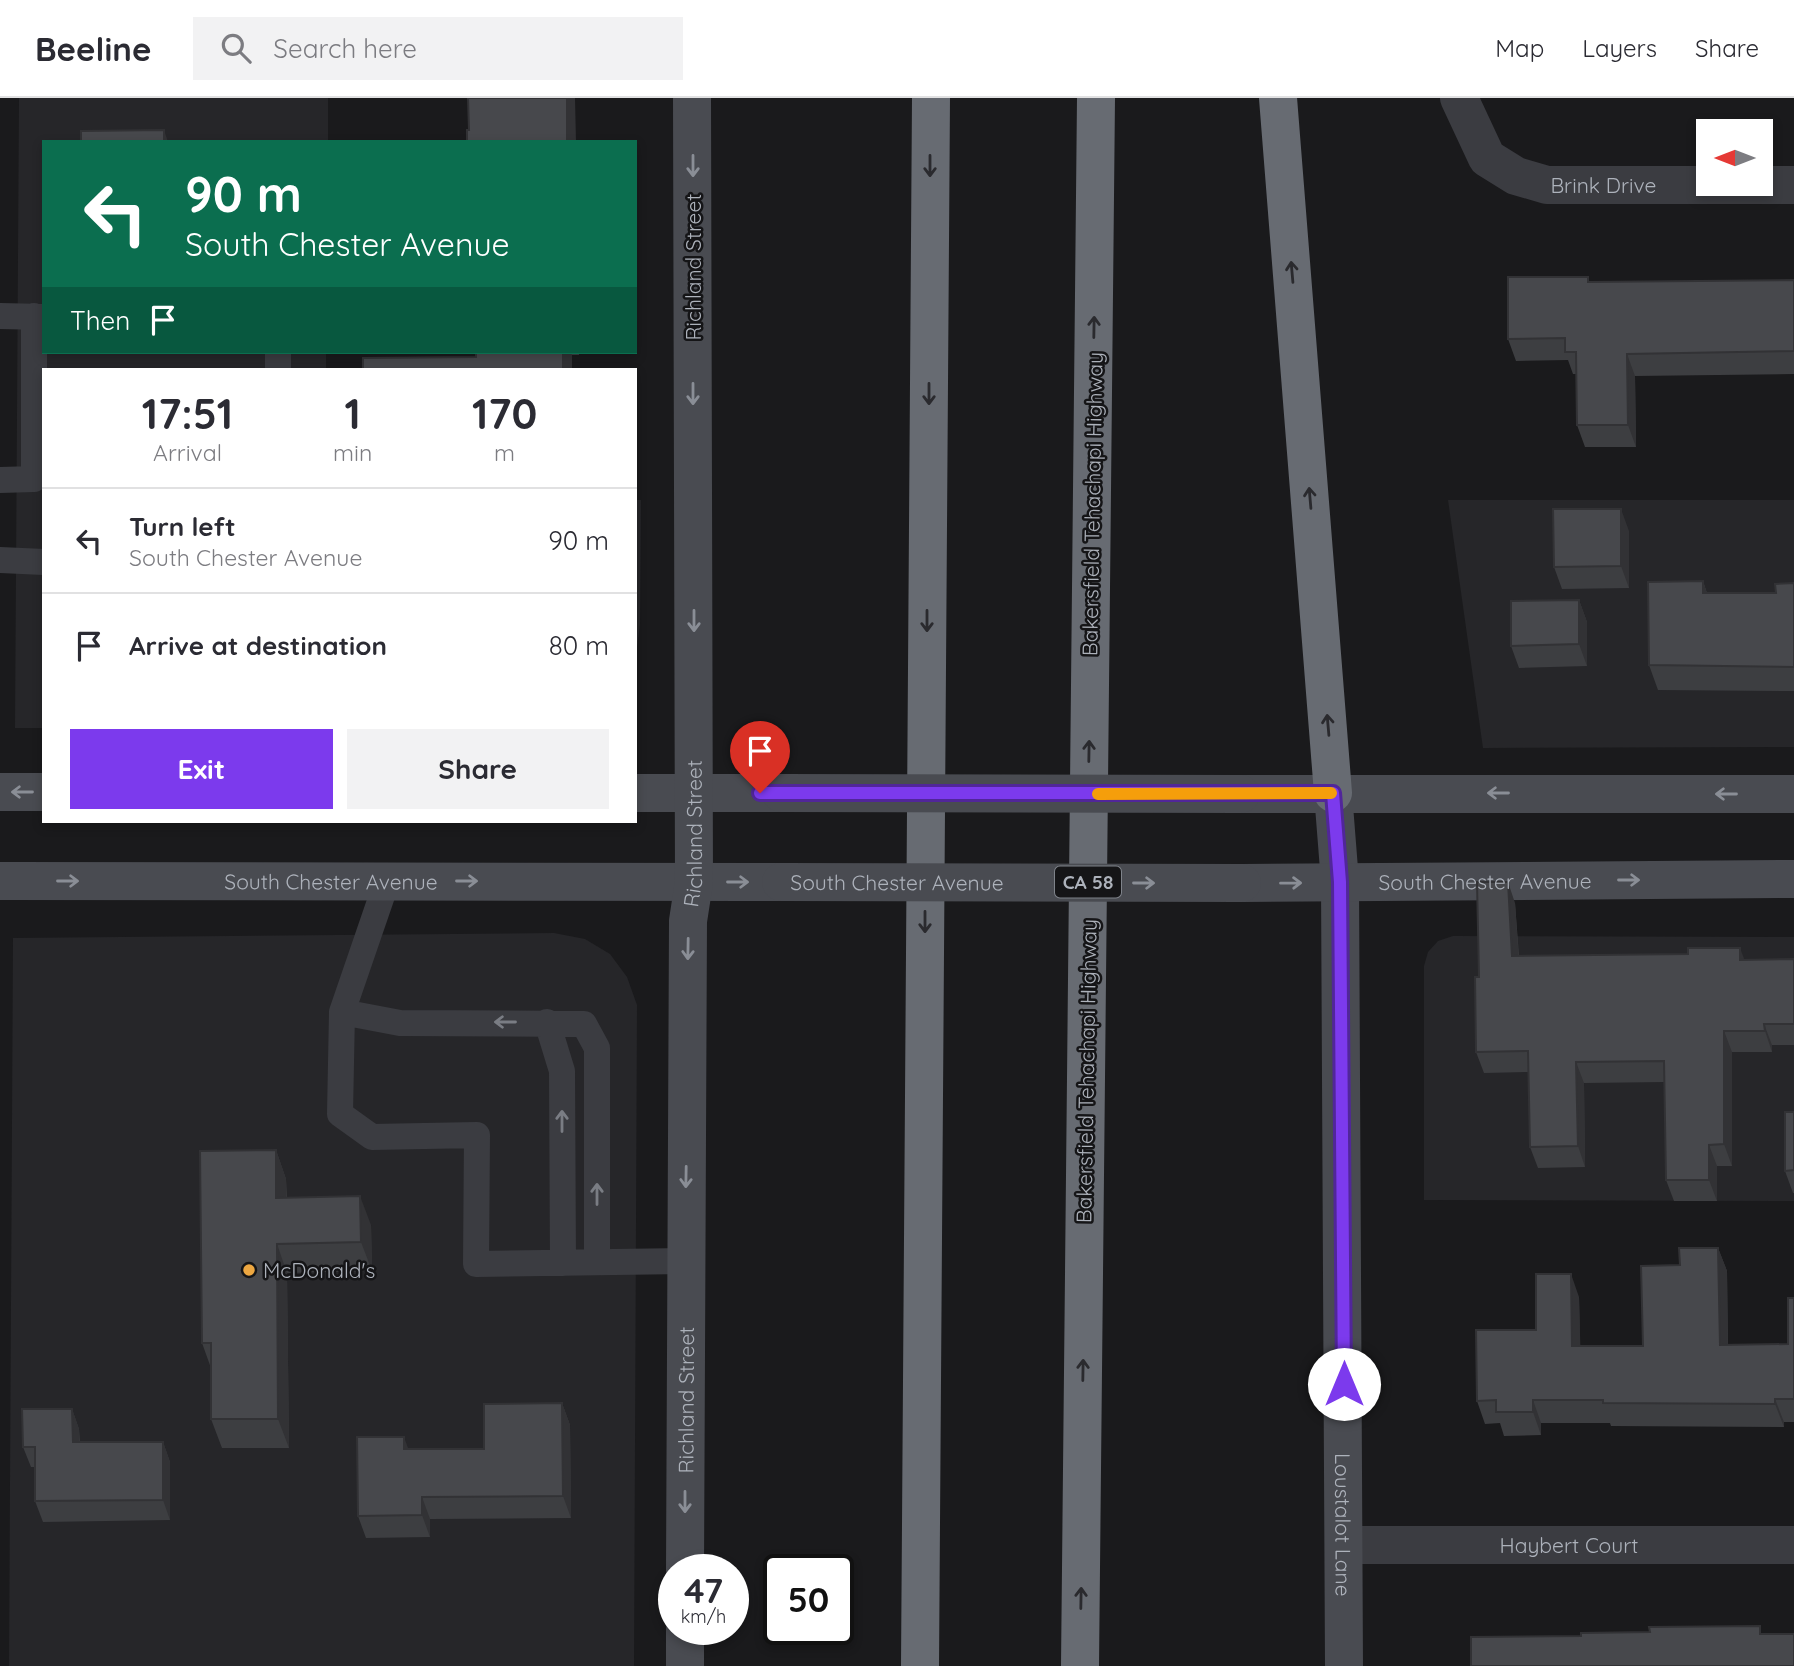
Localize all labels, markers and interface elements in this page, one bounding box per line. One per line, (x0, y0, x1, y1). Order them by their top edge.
search box (193, 17, 683, 80)
text: Beeline (35, 28, 151, 69)
icon: search (217, 29, 255, 67)
text: Search here (273, 32, 417, 65)
text: Map (1495, 33, 1544, 63)
text: Layers (1582, 33, 1657, 63)
text: Share (1695, 33, 1759, 63)
north arrow (1696, 119, 1773, 196)
map controls (1696, 119, 1773, 196)
one-way arrow (686, 154, 700, 177)
one-way arrow (923, 154, 937, 177)
text: 90 m (185, 163, 302, 224)
icon: left (70, 168, 161, 259)
street label: Brink Drive (1550, 172, 1656, 198)
street label: Richland Street (680, 194, 706, 340)
text: South Chester Avenue (185, 224, 510, 264)
one-way arrow (1285, 261, 1298, 283)
icon: arrive (144, 301, 182, 339)
text: Then (70, 304, 130, 337)
one-way arrow (1087, 316, 1101, 339)
street label: Bakersfield Tehachapi Highway (1076, 352, 1108, 656)
one-way arrow (686, 382, 700, 405)
one-way arrow (922, 382, 936, 405)
text: 17:51 (142, 387, 233, 440)
text: 1 (344, 387, 361, 440)
text: 170 (472, 387, 537, 440)
text: Arrival (153, 438, 222, 467)
text: min (333, 438, 372, 467)
text: m (494, 438, 515, 467)
one-way arrow (1303, 488, 1316, 510)
text: Turn left (129, 510, 236, 543)
icon: left (70, 522, 108, 560)
text: 90 m (548, 524, 609, 557)
text: South Chester Avenue (129, 543, 362, 572)
one-way arrow (687, 609, 701, 632)
one-way arrow (920, 609, 934, 632)
icon: arrive (70, 627, 108, 665)
text: Arrive at destination (129, 629, 387, 662)
text: 80 m (549, 629, 609, 662)
one-way arrow (1321, 714, 1334, 737)
pin (730, 721, 790, 793)
button: Exit (70, 729, 333, 809)
button: Share (347, 729, 609, 809)
icon: arrive (741, 732, 779, 770)
one-way arrow (1083, 740, 1096, 763)
street label: Richland Street (677, 760, 708, 909)
one-way arrow (11, 785, 34, 799)
one-way arrow (1487, 787, 1510, 800)
one-way arrow (1715, 787, 1738, 801)
road number: CA 58 (1055, 866, 1121, 898)
street label: South Chester Avenue (1378, 867, 1592, 895)
street label: South Chester Avenue (224, 868, 438, 895)
street label: South Chester Avenue (790, 869, 1004, 895)
one-way arrow (1617, 873, 1640, 887)
one-way arrow (56, 874, 79, 888)
one-way arrow (455, 874, 478, 888)
one-way arrow (726, 875, 749, 889)
one-way arrow (1132, 876, 1155, 890)
one-way arrow (1279, 876, 1302, 889)
one-way arrow (918, 910, 932, 933)
street label: Bakersfield Tehachapi Highway (1070, 919, 1102, 1223)
one-way arrow (681, 938, 695, 961)
one-way arrow (494, 1015, 517, 1029)
one-way arrow (555, 1110, 569, 1133)
one-way arrow (679, 1165, 693, 1188)
one-way arrow (590, 1183, 604, 1206)
place label: McDonald's (263, 1257, 375, 1283)
marker: McDonald's (241, 1262, 257, 1278)
street label: Richland Street (672, 1326, 699, 1474)
position arrow (1307, 1347, 1381, 1421)
one-way arrow (1076, 1359, 1090, 1382)
street label: Loustalot Lane (1330, 1453, 1357, 1597)
one-way arrow (678, 1491, 692, 1514)
street label: Haybert Court (1500, 1532, 1638, 1558)
speed limit sign: 50 (763, 1554, 854, 1645)
text: 47 (684, 1568, 723, 1612)
one-way arrow (1074, 1587, 1088, 1610)
text: km/h (681, 1605, 726, 1628)

